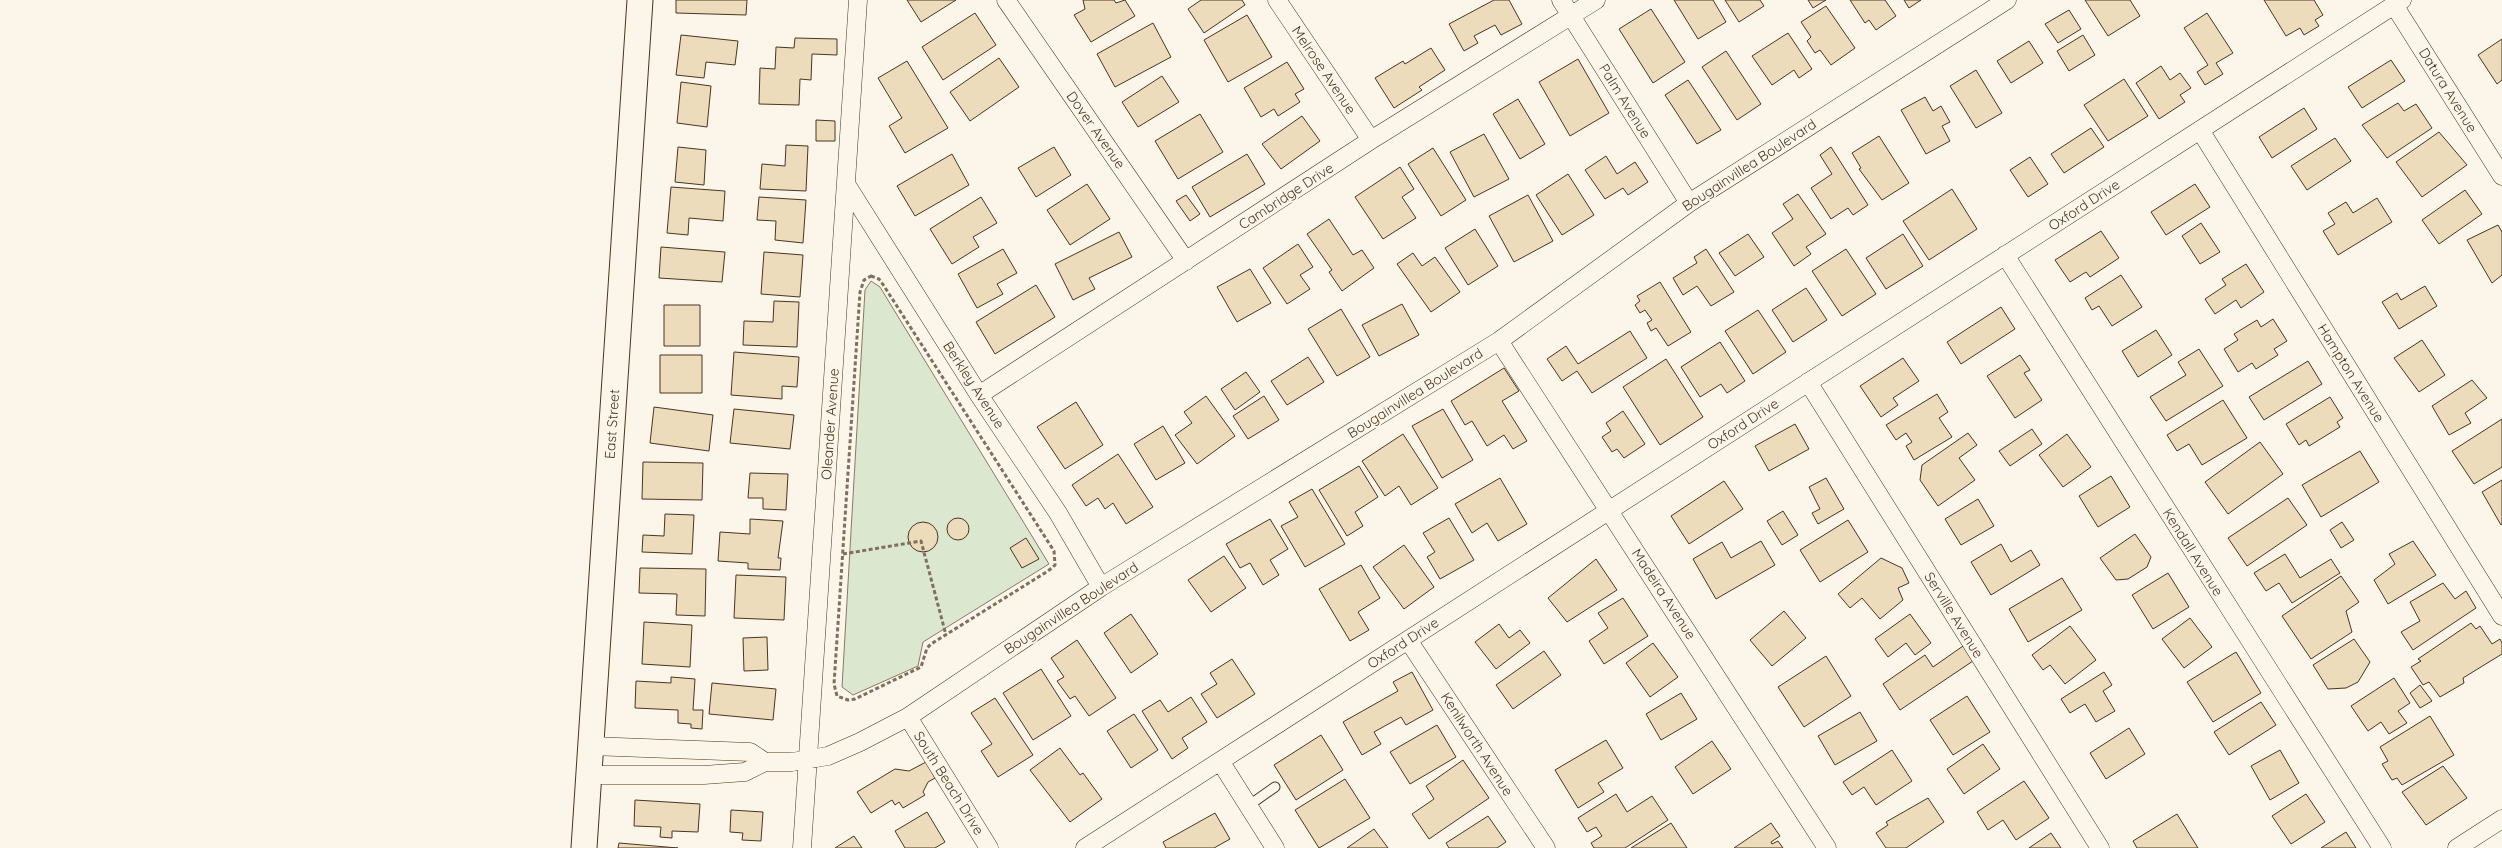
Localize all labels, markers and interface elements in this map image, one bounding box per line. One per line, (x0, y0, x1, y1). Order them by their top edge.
street label: Melrose Avenue (1288, 23, 1360, 118)
street label: Datura Avenue (2415, 44, 2481, 136)
street label: Palm Avenue (1595, 60, 1655, 142)
street label: Dover Avenue (1063, 88, 1129, 172)
street label: Bougainvillea Boulevard (1679, 115, 1819, 215)
street label: Cambridge Drive (1235, 159, 1337, 233)
street label: Oxford Drive (2045, 175, 2123, 235)
street label: Hampton Avenue (2313, 320, 2389, 426)
street label: Berkley Avenue (939, 338, 1009, 432)
street label: Bougainvillea Boulevard (1344, 344, 1486, 442)
street label: Oleander Avenue (817, 368, 843, 480)
street label: East Street (601, 388, 623, 459)
street label: Oxford Drive (1704, 394, 1782, 454)
street label: Kendall Avenue (2159, 505, 2227, 599)
street label: Madeira Avenue (1628, 545, 1700, 643)
street label: Bougainvillea Boulevard (1001, 558, 1141, 658)
street label: Serville Avenue (1920, 569, 1988, 661)
street label: Oxford Drive (1364, 613, 1442, 673)
street label: Kenilworth Avenue (1437, 689, 1517, 799)
street label: South Beach Drive (910, 728, 988, 838)

